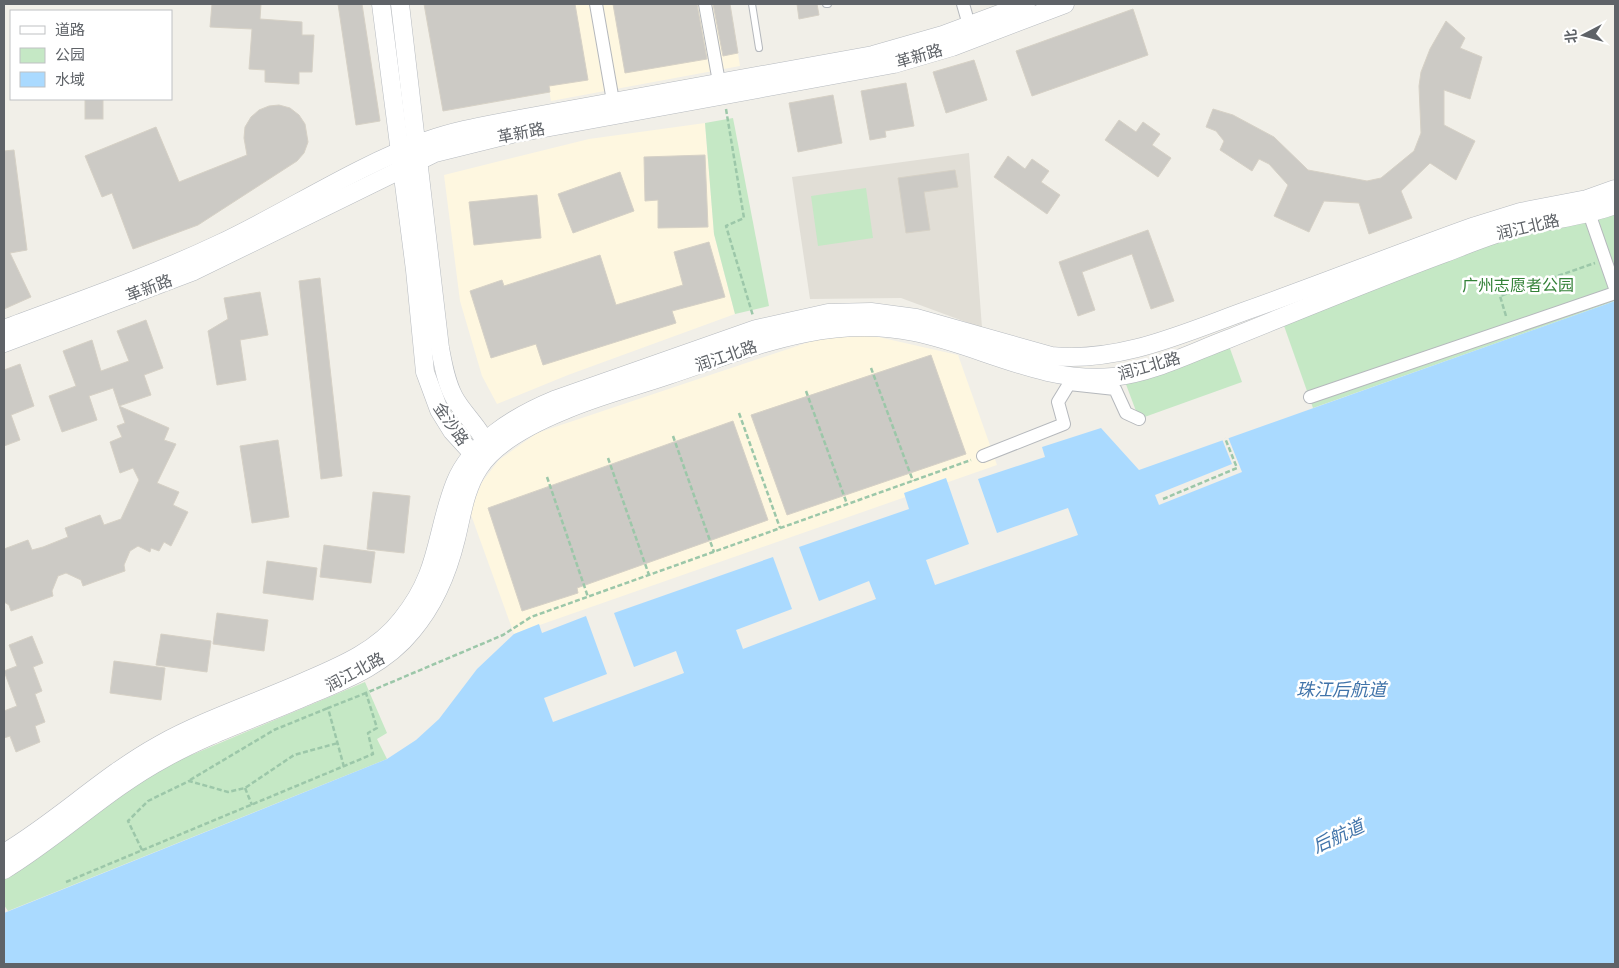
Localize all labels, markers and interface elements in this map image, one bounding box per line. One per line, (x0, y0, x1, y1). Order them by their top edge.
legend (10, 10, 172, 100)
north arrow (1559, 10, 1609, 60)
text: 道路 (55, 21, 85, 39)
text: 北 (1562, 29, 1580, 44)
street label: 革新路 (893, 40, 945, 72)
text: 公园 (55, 46, 85, 64)
text: 水域 (55, 71, 85, 89)
street label: 革新路 (496, 119, 546, 147)
street label: 润江北路 (1495, 211, 1561, 243)
street label: 革新路 (123, 271, 175, 305)
park label: 广州志愿者公园 (1462, 276, 1574, 295)
street label: 润江北路 (693, 337, 759, 375)
street label: 润江北路 (1116, 348, 1182, 384)
street label: 金沙路 (429, 399, 473, 449)
street label: 润江北路 (322, 649, 388, 695)
water label: 珠江后航道 (1296, 679, 1389, 700)
water label: 后航道 (1309, 814, 1370, 857)

